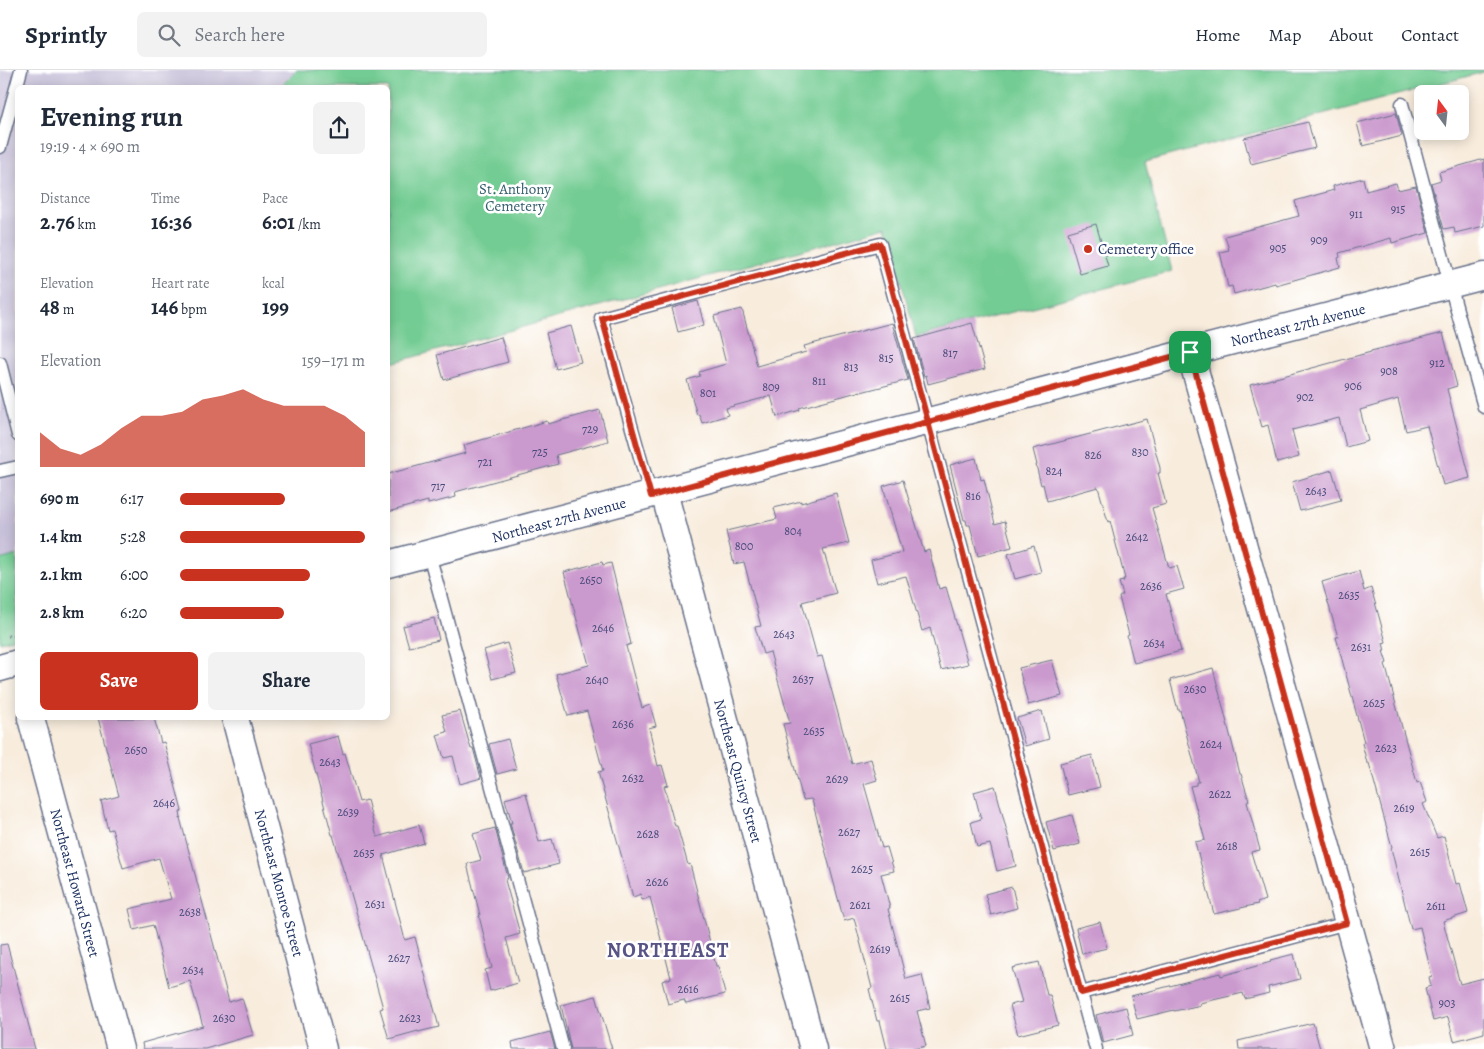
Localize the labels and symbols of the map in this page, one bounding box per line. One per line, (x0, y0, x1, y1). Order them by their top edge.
north arrow (1414, 85, 1469, 140)
park label: St. Anthony Cemetery (479, 179, 551, 216)
house number: 915 (1391, 201, 1405, 217)
house number: 911 (1349, 206, 1363, 222)
house number: 909 (1310, 232, 1328, 248)
place label: Cemetery office (1098, 239, 1194, 259)
house number: 905 (1269, 240, 1287, 256)
marker: Cemetery office (1082, 243, 1094, 255)
street label: Northeast 27th Avenue (1228, 298, 1368, 351)
pin (1169, 331, 1211, 373)
house number: 817 (943, 345, 958, 361)
house number: 815 (878, 350, 894, 366)
house number: 912 (1429, 355, 1445, 371)
house number: 813 (844, 359, 858, 375)
house number: 908 (1380, 363, 1398, 379)
house number: 811 (812, 373, 826, 389)
house number: 906 (1344, 378, 1362, 394)
house number: 809 (762, 379, 780, 395)
house number: 801 (700, 385, 716, 401)
house number: 902 (1296, 389, 1314, 405)
house number: 729 (582, 421, 598, 437)
house number: 725 (532, 444, 548, 460)
house number: 830 (1131, 444, 1149, 460)
house number: 826 (1084, 447, 1102, 463)
house number: 721 (478, 454, 492, 470)
house number: 824 (1046, 463, 1063, 479)
house number: 717 (431, 478, 446, 494)
house number: 2643 (1305, 483, 1327, 499)
house number: 816 (965, 488, 981, 504)
street label: Northeast 27th Avenue (490, 492, 629, 548)
house number: 804 (784, 523, 802, 539)
house number: 2642 (1126, 529, 1148, 545)
house number: 800 (735, 538, 753, 554)
house number: 2650 (580, 572, 602, 588)
house number: 2636 (1140, 578, 1162, 594)
house number: 2635 (1338, 587, 1360, 603)
house number: 2646 (592, 620, 615, 636)
house number: 2643 (773, 626, 795, 642)
house number: 2634 (1143, 635, 1165, 651)
house number: 2631 (1351, 639, 1371, 655)
house number: 2637 (792, 671, 815, 687)
house number: 2640 (585, 672, 609, 688)
house number: 2630 (1184, 681, 1206, 697)
house number: 2625 (1363, 695, 1385, 711)
street label: Northeast Quincy Street (709, 697, 767, 845)
house number: 2636 (612, 716, 634, 732)
house number: 2635 (803, 723, 825, 739)
house number: 2624 (1200, 736, 1223, 752)
house number: 2623 (1375, 740, 1397, 756)
house number: 2650 (125, 742, 147, 758)
house number: 2643 (319, 754, 341, 770)
house number: 2632 (622, 770, 644, 786)
house number: 2629 (826, 771, 848, 787)
house number: 2622 (1209, 786, 1232, 802)
house number: 2646 (153, 795, 176, 811)
house number: 2619 (1394, 800, 1414, 816)
house number: 2639 (337, 804, 359, 820)
street label: Northeast Howard Street (45, 806, 105, 960)
street label: Northeast Monroe Street (250, 807, 308, 959)
house number: 2627 (838, 824, 861, 840)
house number: 2628 (637, 826, 660, 842)
house number: 2618 (1216, 838, 1238, 854)
house number: 2615 (1410, 844, 1430, 860)
house number: 2635 (353, 845, 375, 861)
house number: 2625 (851, 861, 873, 877)
house number: 2626 (646, 874, 669, 890)
house number: 2631 (365, 896, 385, 912)
house number: 2621 (849, 897, 871, 913)
house number: 2611 (1426, 898, 1446, 914)
house number: 2638 (179, 904, 201, 920)
district label: NORTHEAST (607, 937, 729, 964)
house number: 2619 (870, 941, 890, 957)
house number: 2627 (388, 950, 411, 966)
house number: 2634 (182, 962, 204, 978)
house number: 2616 (678, 981, 699, 997)
house number: 2615 (890, 990, 910, 1006)
house number: 903 (1439, 995, 1455, 1011)
house number: 2630 (213, 1010, 235, 1026)
house number: 2623 (399, 1010, 421, 1026)

